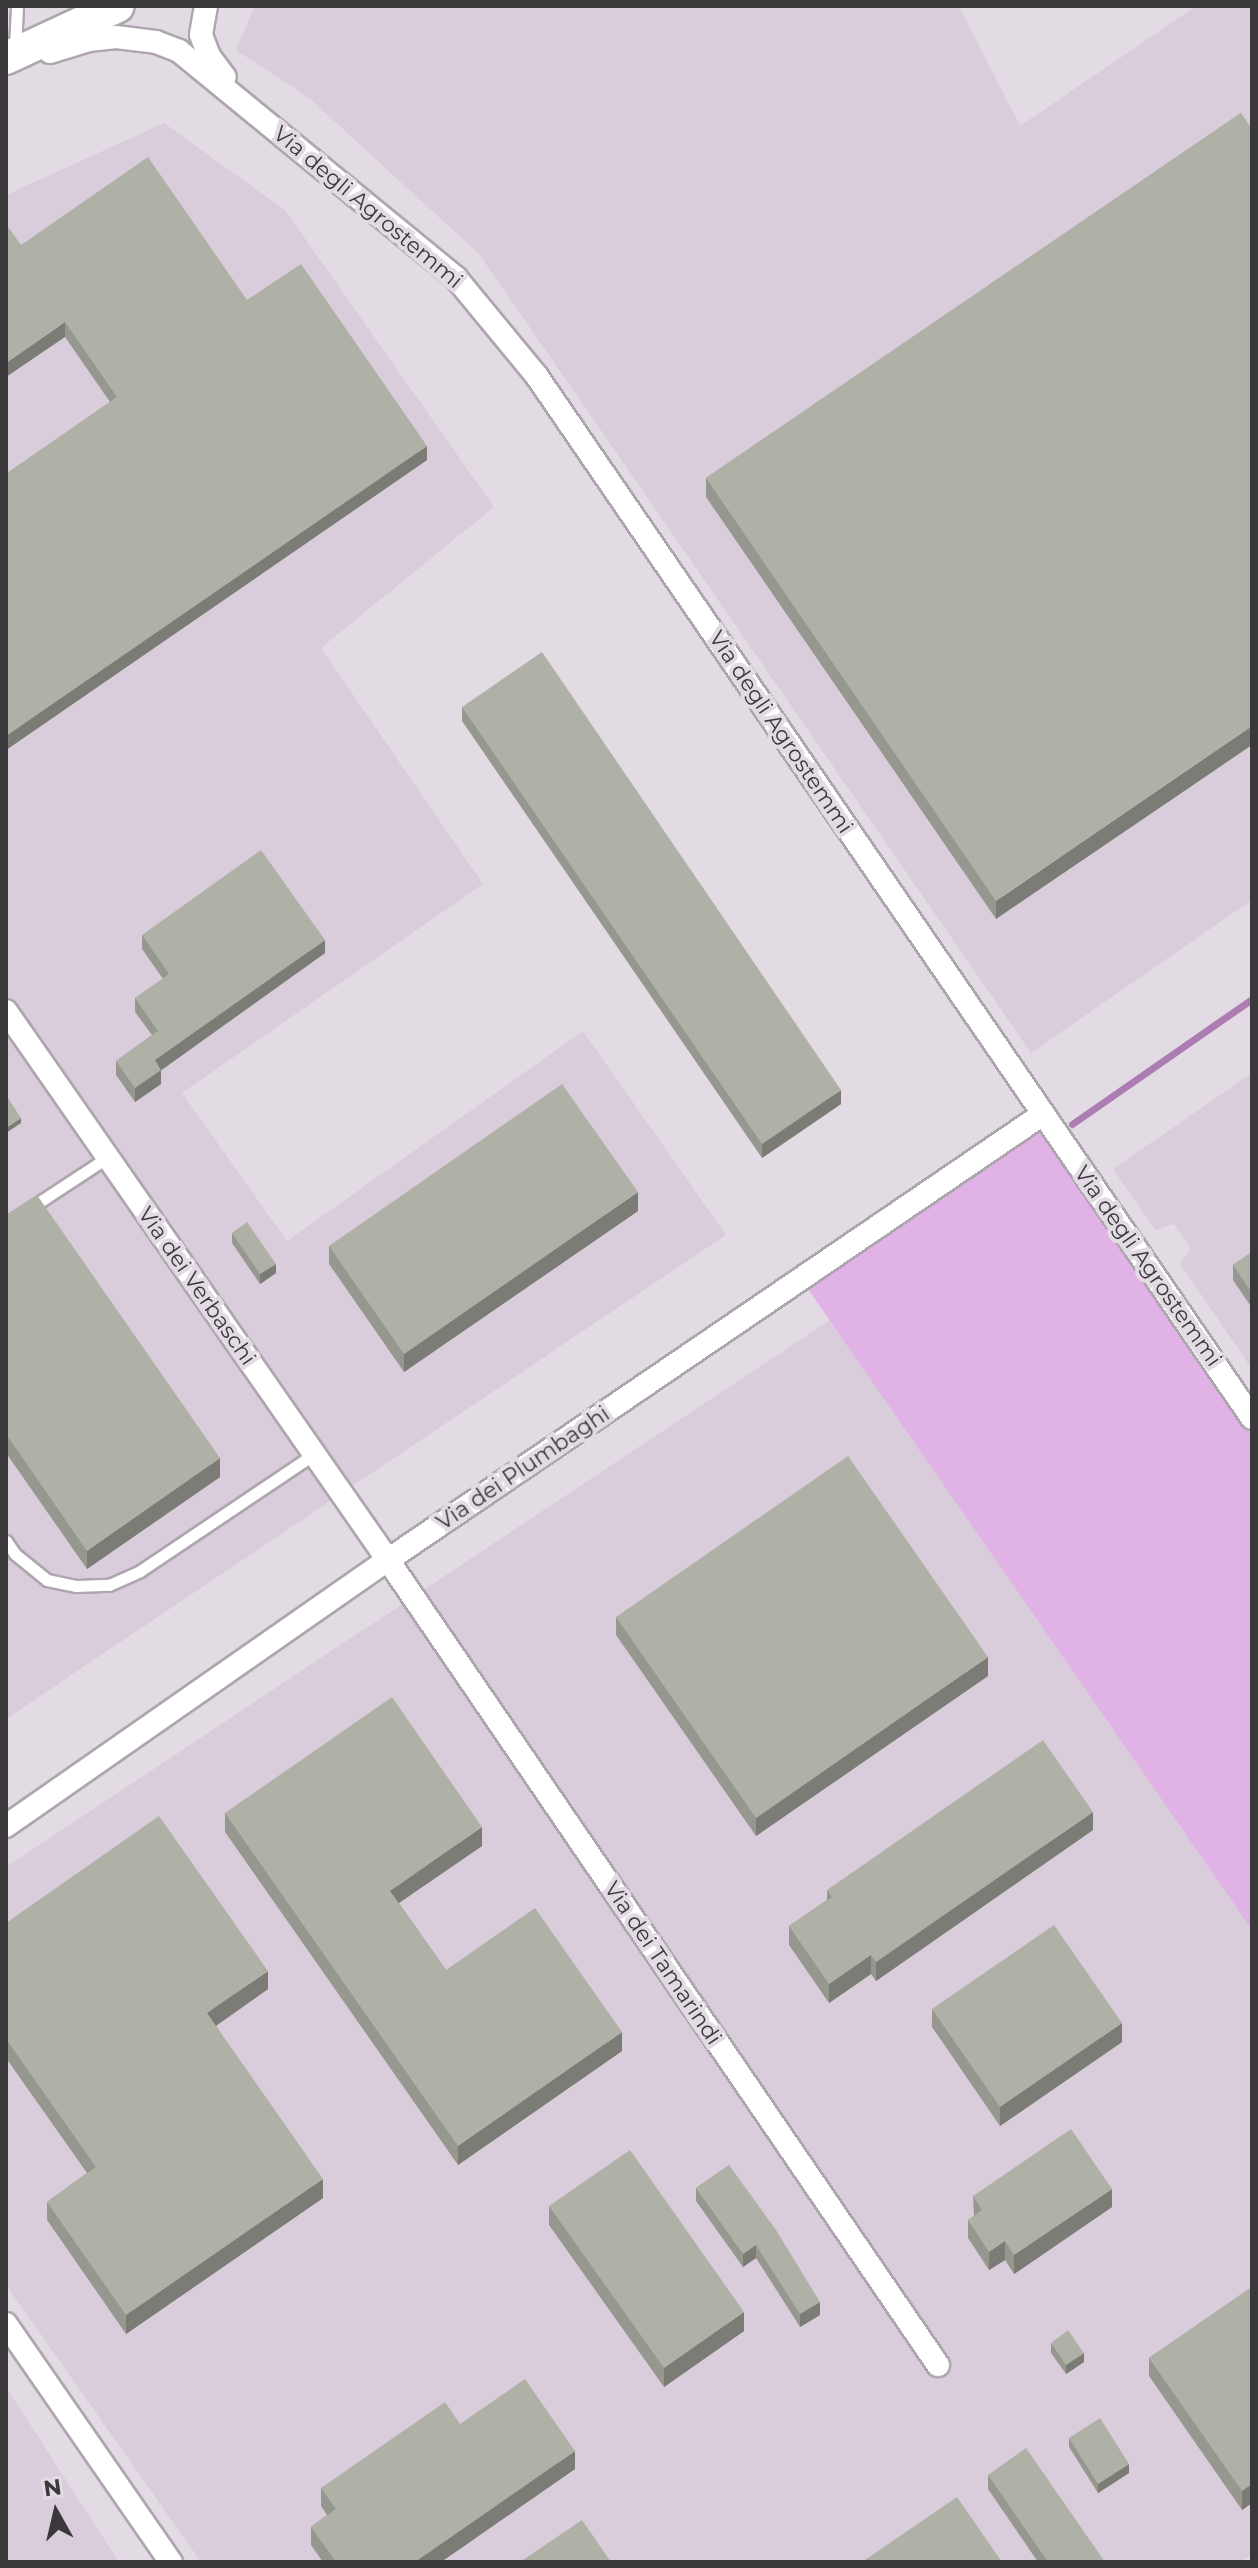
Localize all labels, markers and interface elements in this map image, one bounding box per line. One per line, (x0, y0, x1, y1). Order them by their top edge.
street label: Via degli Agrostemmi (268, 120, 468, 294)
street label: Via degli Agrostemmi (703, 626, 859, 838)
street label: Via degli Agrostemmi (1069, 1161, 1227, 1371)
street label: Via dei Verbaschi (133, 1202, 261, 1370)
street label: Via dei Plumbaghi (431, 1400, 615, 1536)
street label: Via dei Tamarindi (599, 1876, 727, 2050)
north arrow (16, 2472, 96, 2552)
text: N (42, 2473, 63, 2502)

